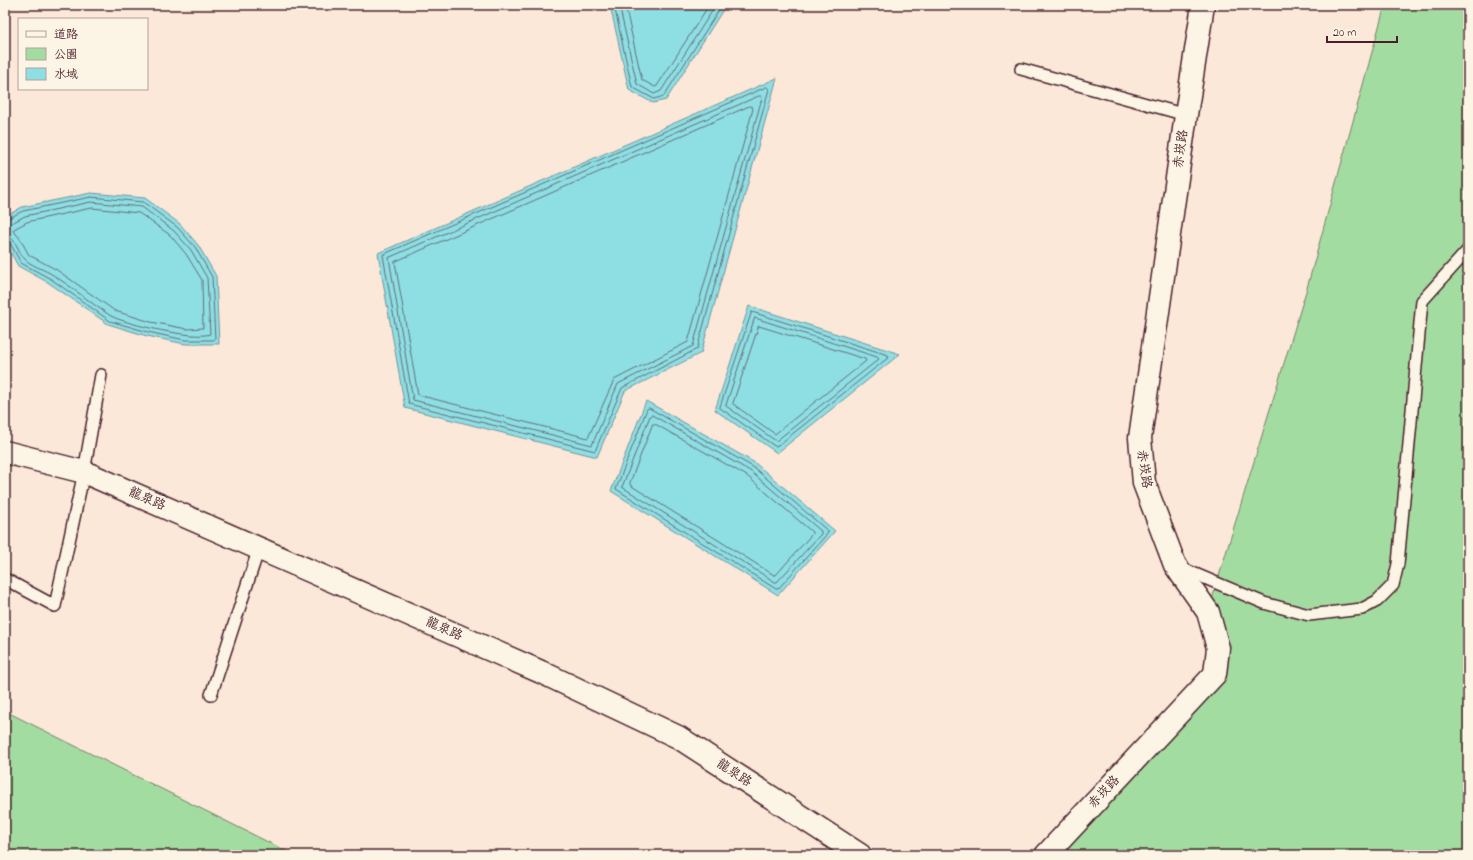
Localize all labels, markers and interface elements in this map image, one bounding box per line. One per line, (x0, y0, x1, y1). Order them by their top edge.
legend (18, 18, 148, 90)
scale bar (1327, 18, 1397, 44)
text: 20 m (1333, 24, 1356, 42)
text: 道路 (54, 26, 78, 44)
text: 公園 (54, 46, 78, 64)
text: 水域 (54, 66, 78, 84)
street label: 赤崁路 (1169, 128, 1193, 170)
street label: 赤崁路 (1132, 448, 1156, 490)
street label: 龍泉路 (125, 483, 169, 515)
street label: 龍泉路 (422, 612, 466, 646)
street label: 龍泉路 (712, 754, 756, 792)
street label: 赤崁路 (1084, 771, 1124, 813)

